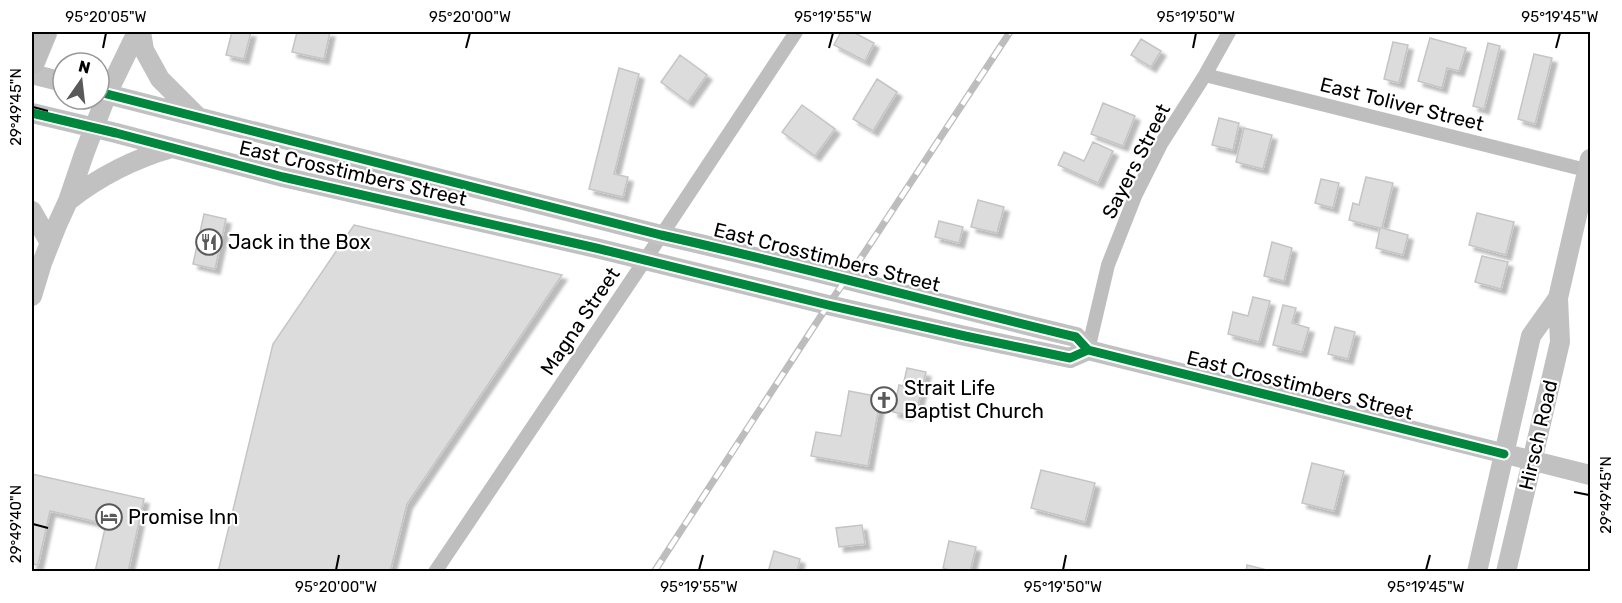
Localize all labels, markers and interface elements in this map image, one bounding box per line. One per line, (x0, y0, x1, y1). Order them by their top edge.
text: 95°20'05"W (65, 8, 147, 26)
text: 95°20'00"W (429, 8, 511, 26)
text: 95°19'55"W (794, 8, 872, 26)
text: 95°19'50"W (1157, 8, 1235, 26)
text: 95°19'45"W (1521, 8, 1599, 26)
north arrow (51, 51, 111, 111)
text: N (77, 56, 92, 78)
text: 29°49'45"N (7, 68, 25, 146)
street label: East Toliver Street (1318, 72, 1487, 136)
street label: Sayers Street (1097, 99, 1175, 222)
street label: East Crosstimbers Street (237, 135, 469, 211)
street label: East Crosstimbers Street (711, 217, 943, 297)
restaurant icon: Jack in the Box (194, 227, 224, 257)
place label: Jack in the Box (228, 230, 371, 254)
street label: Magna Street (535, 262, 625, 379)
street label: East Crosstimbers Street (1184, 345, 1416, 425)
place label: Strait Life Baptist Church (904, 376, 1044, 423)
street label: Hirsch Road (1514, 378, 1562, 492)
church icon: Strait Life Baptist Church (869, 385, 899, 415)
text: 29°49'45"N (1597, 456, 1615, 534)
text: 29°49'40"N (7, 485, 25, 563)
hotel icon: Promise Inn (94, 502, 124, 532)
place label: Promise Inn (128, 505, 238, 529)
text: 95°20'00"W (295, 578, 377, 596)
text: 95°19'55"W (660, 578, 738, 596)
text: 95°19'50"W (1024, 578, 1102, 596)
text: 95°19'45"W (1387, 578, 1465, 596)

